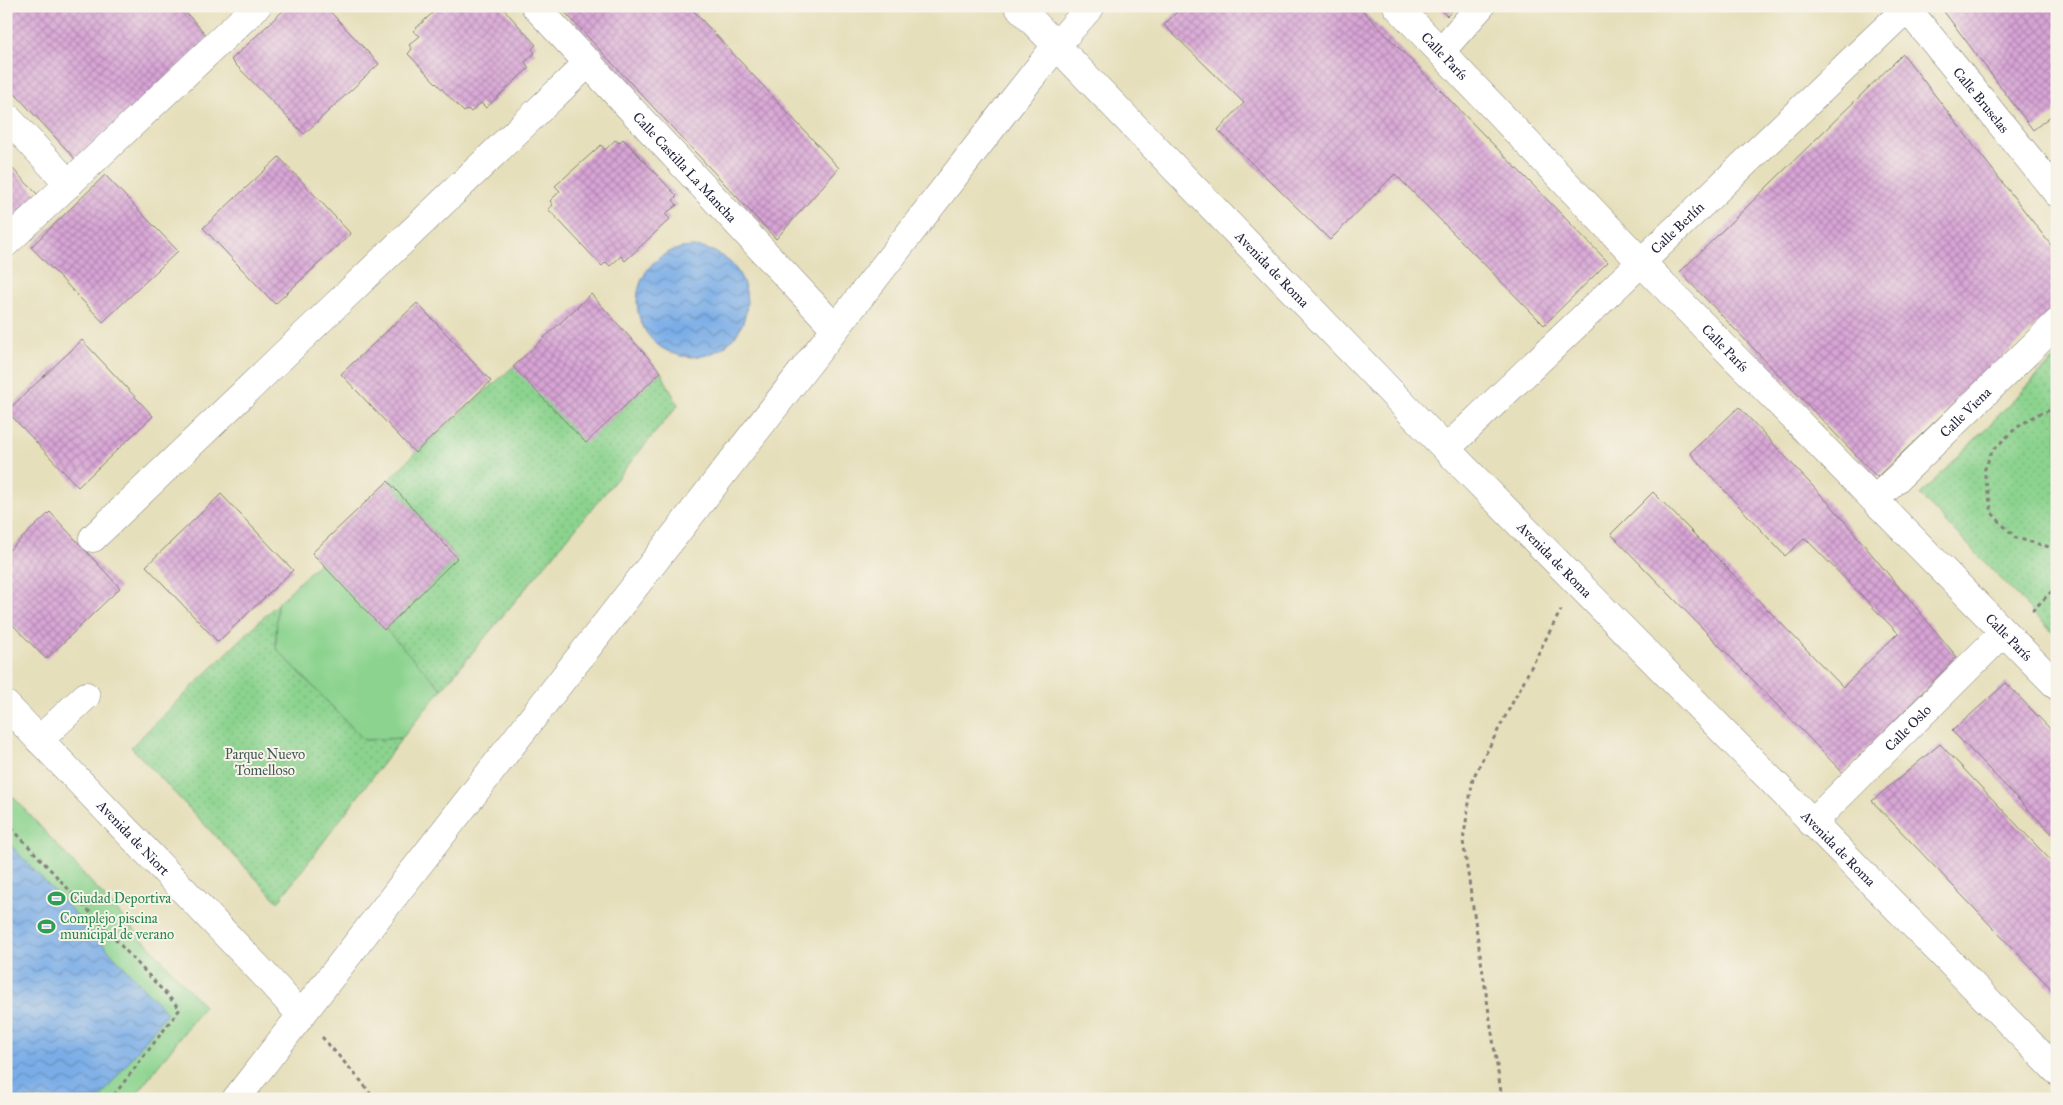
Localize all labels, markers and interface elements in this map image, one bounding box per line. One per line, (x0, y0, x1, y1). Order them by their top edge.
street label: Calle París (1418, 28, 1471, 83)
street label: Calle Bruselas (1950, 64, 2013, 136)
street label: Calle Castilla La Mancha (629, 108, 741, 226)
street label: Calle Berlín (1647, 198, 1708, 257)
street label: Avenida de Roma (1231, 227, 1313, 311)
street label: Calle París (1698, 321, 1752, 375)
street label: Calle Viena (1936, 383, 1995, 441)
street label: Avenida de Roma (1513, 518, 1595, 601)
street label: Calle París (1982, 610, 2036, 664)
street label: Calle Oslo (1881, 701, 1934, 754)
park label: Parque Nuevo Tomelloso (225, 746, 305, 779)
street label: Avenida de Niort (93, 796, 173, 879)
street label: Avenida de Roma (1797, 807, 1879, 890)
sports icon: Ciudad Deportiva (46, 888, 66, 908)
place label: Ciudad Deportiva (70, 890, 171, 907)
place label: Complejo piscina municipal de verano (60, 910, 174, 943)
sports icon: Complejo piscina municipal de verano (36, 916, 56, 936)

